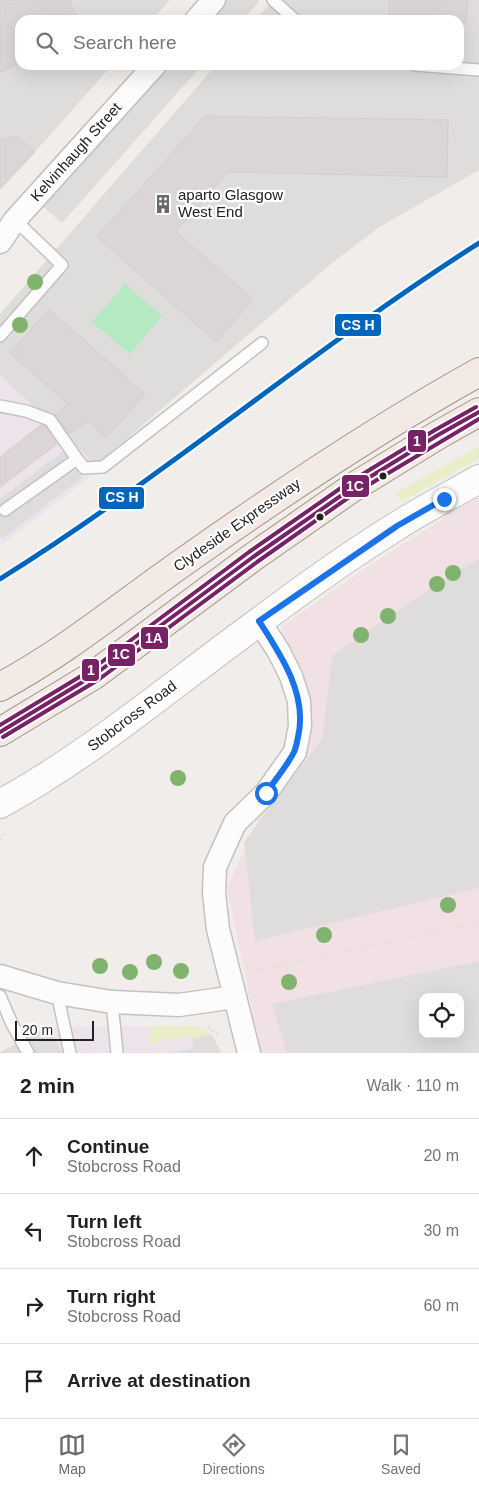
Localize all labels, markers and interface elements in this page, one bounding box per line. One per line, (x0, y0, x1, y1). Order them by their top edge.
search box (15, 15, 464, 70)
icon: search (33, 29, 61, 57)
text: Search here (73, 32, 177, 53)
street label: Kelvinhaugh Street (27, 98, 125, 204)
place label: aparto Glasgow West End (178, 186, 283, 220)
building icon: aparto Glasgow West End (152, 193, 174, 215)
line badge: CS H (334, 313, 382, 337)
text: CS H (341, 317, 375, 333)
line badge: 1 (407, 429, 427, 453)
text: 1 (413, 433, 421, 449)
unlabelled marker (378, 471, 388, 481)
street label: Clydeside Expressway (170, 474, 304, 575)
line badge: 1C (341, 474, 370, 498)
text: 1C (346, 478, 364, 494)
line badge: CS H (98, 486, 145, 510)
route end (433, 488, 456, 511)
text: CS H (105, 489, 139, 505)
unlabelled marker (315, 512, 325, 522)
line badge: 1A (140, 626, 169, 650)
text: 1A (145, 630, 163, 646)
line badge: 1C (107, 643, 136, 667)
text: 1C (112, 646, 130, 662)
line badge: 1 (81, 658, 100, 682)
text: 1 (87, 662, 95, 678)
street label: Stobcross Road (84, 677, 179, 755)
route start (255, 782, 278, 805)
map controls (419, 993, 464, 1038)
button: locate (419, 993, 464, 1038)
scale bar (15, 1018, 94, 1041)
text: 20 m (22, 1022, 53, 1038)
text: 2 min (20, 1074, 75, 1097)
text: Walk · 110 m (367, 1077, 459, 1094)
text: Continue (67, 1136, 149, 1157)
icon: ahead (20, 1142, 48, 1170)
text: 20 m (423, 1147, 459, 1164)
text: Stobcross Road (67, 1158, 181, 1175)
text: Turn left (67, 1211, 142, 1232)
icon: left (20, 1217, 48, 1245)
text: 30 m (423, 1222, 459, 1239)
text: Stobcross Road (67, 1233, 181, 1250)
text: Turn right (67, 1286, 155, 1307)
icon: right (20, 1292, 48, 1320)
text: 60 m (423, 1297, 459, 1314)
text: Stobcross Road (67, 1308, 181, 1325)
icon: arrive (20, 1367, 48, 1395)
text: Arrive at destination (67, 1370, 251, 1391)
tab: Map (58, 1431, 86, 1477)
tab: Directions (203, 1431, 265, 1477)
tab: Saved (381, 1431, 421, 1477)

